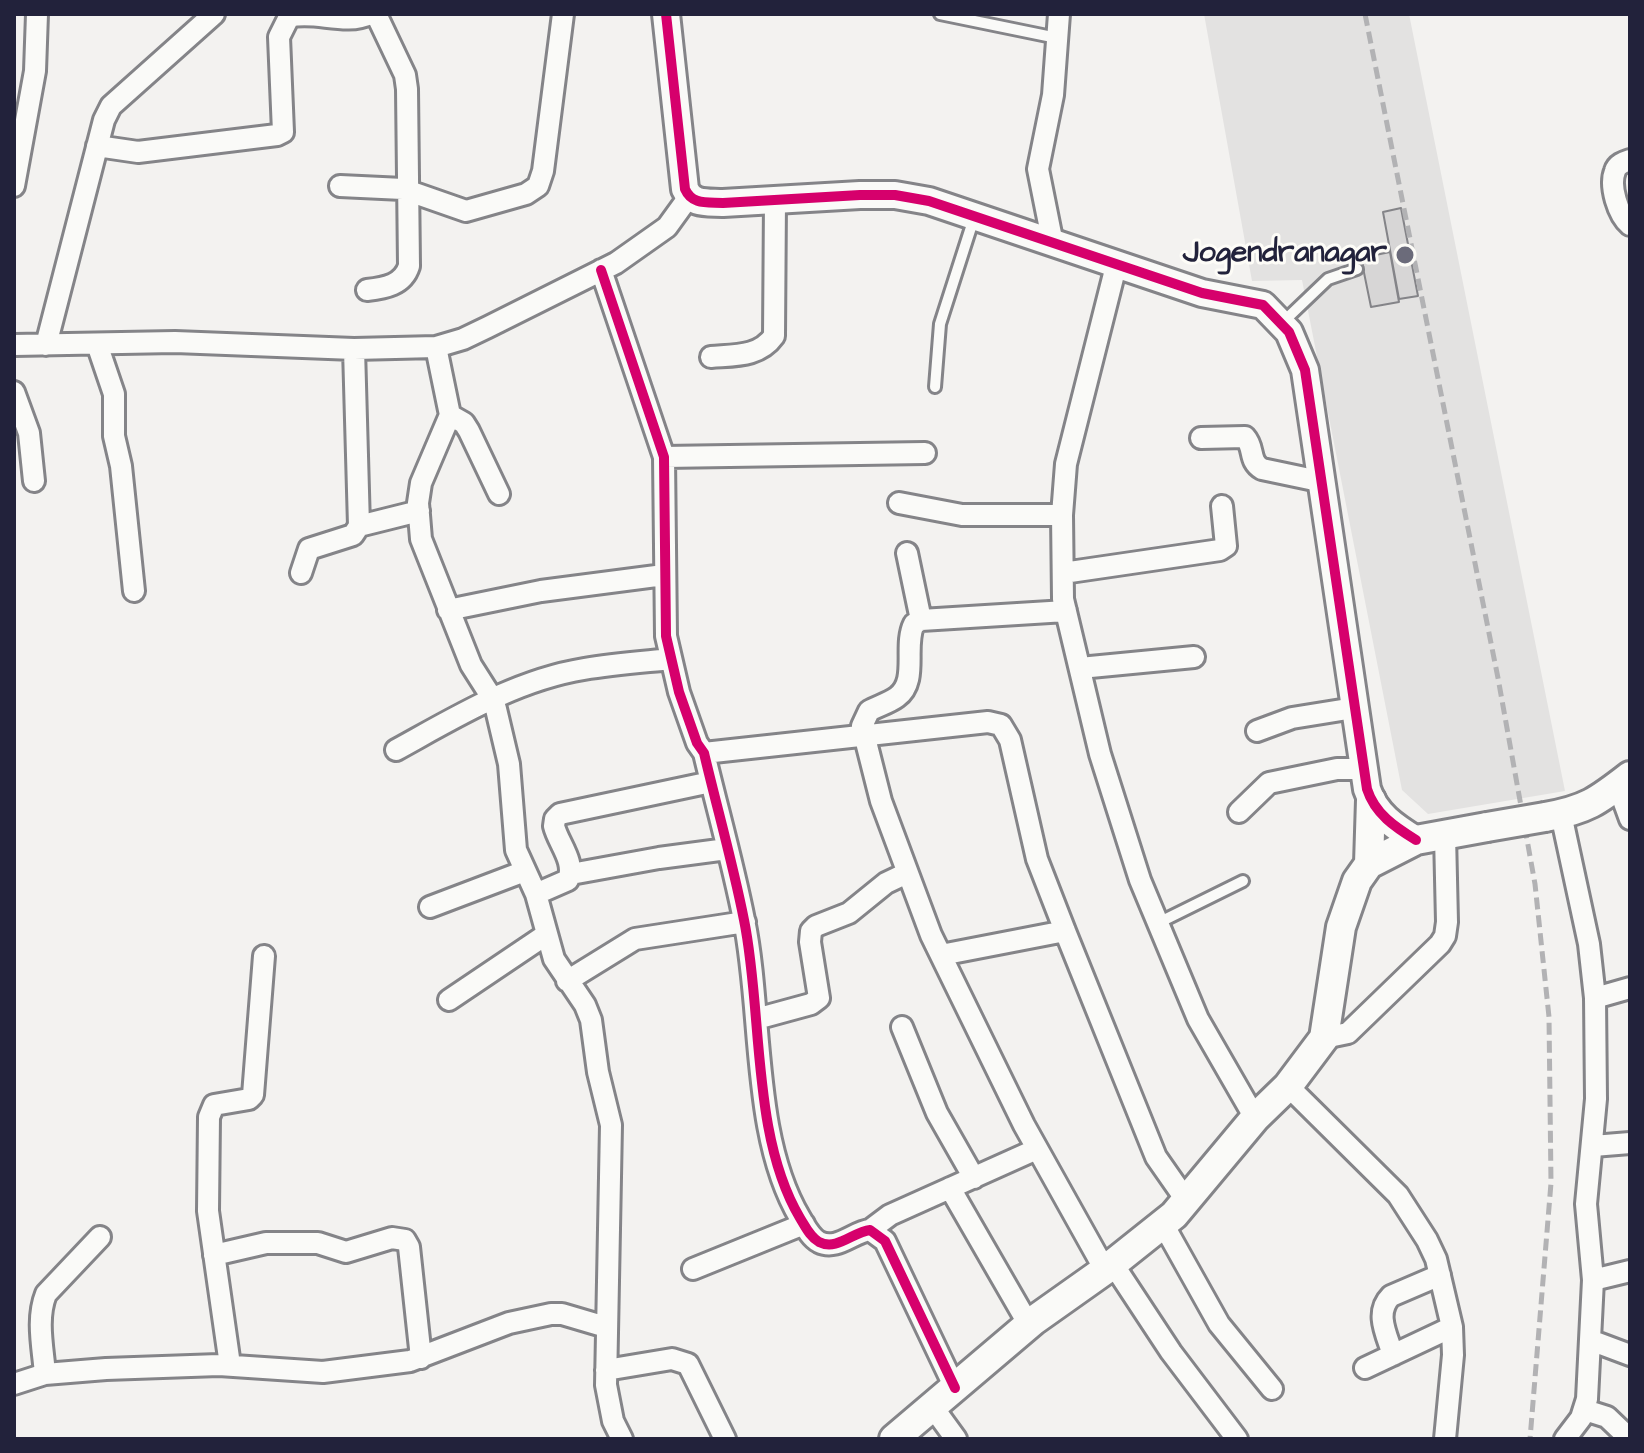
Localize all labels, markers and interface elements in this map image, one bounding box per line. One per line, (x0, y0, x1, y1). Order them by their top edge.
place label: Jogendranagar (1183, 237, 1387, 273)
marker: Jogendranagar (1394, 244, 1416, 266)

